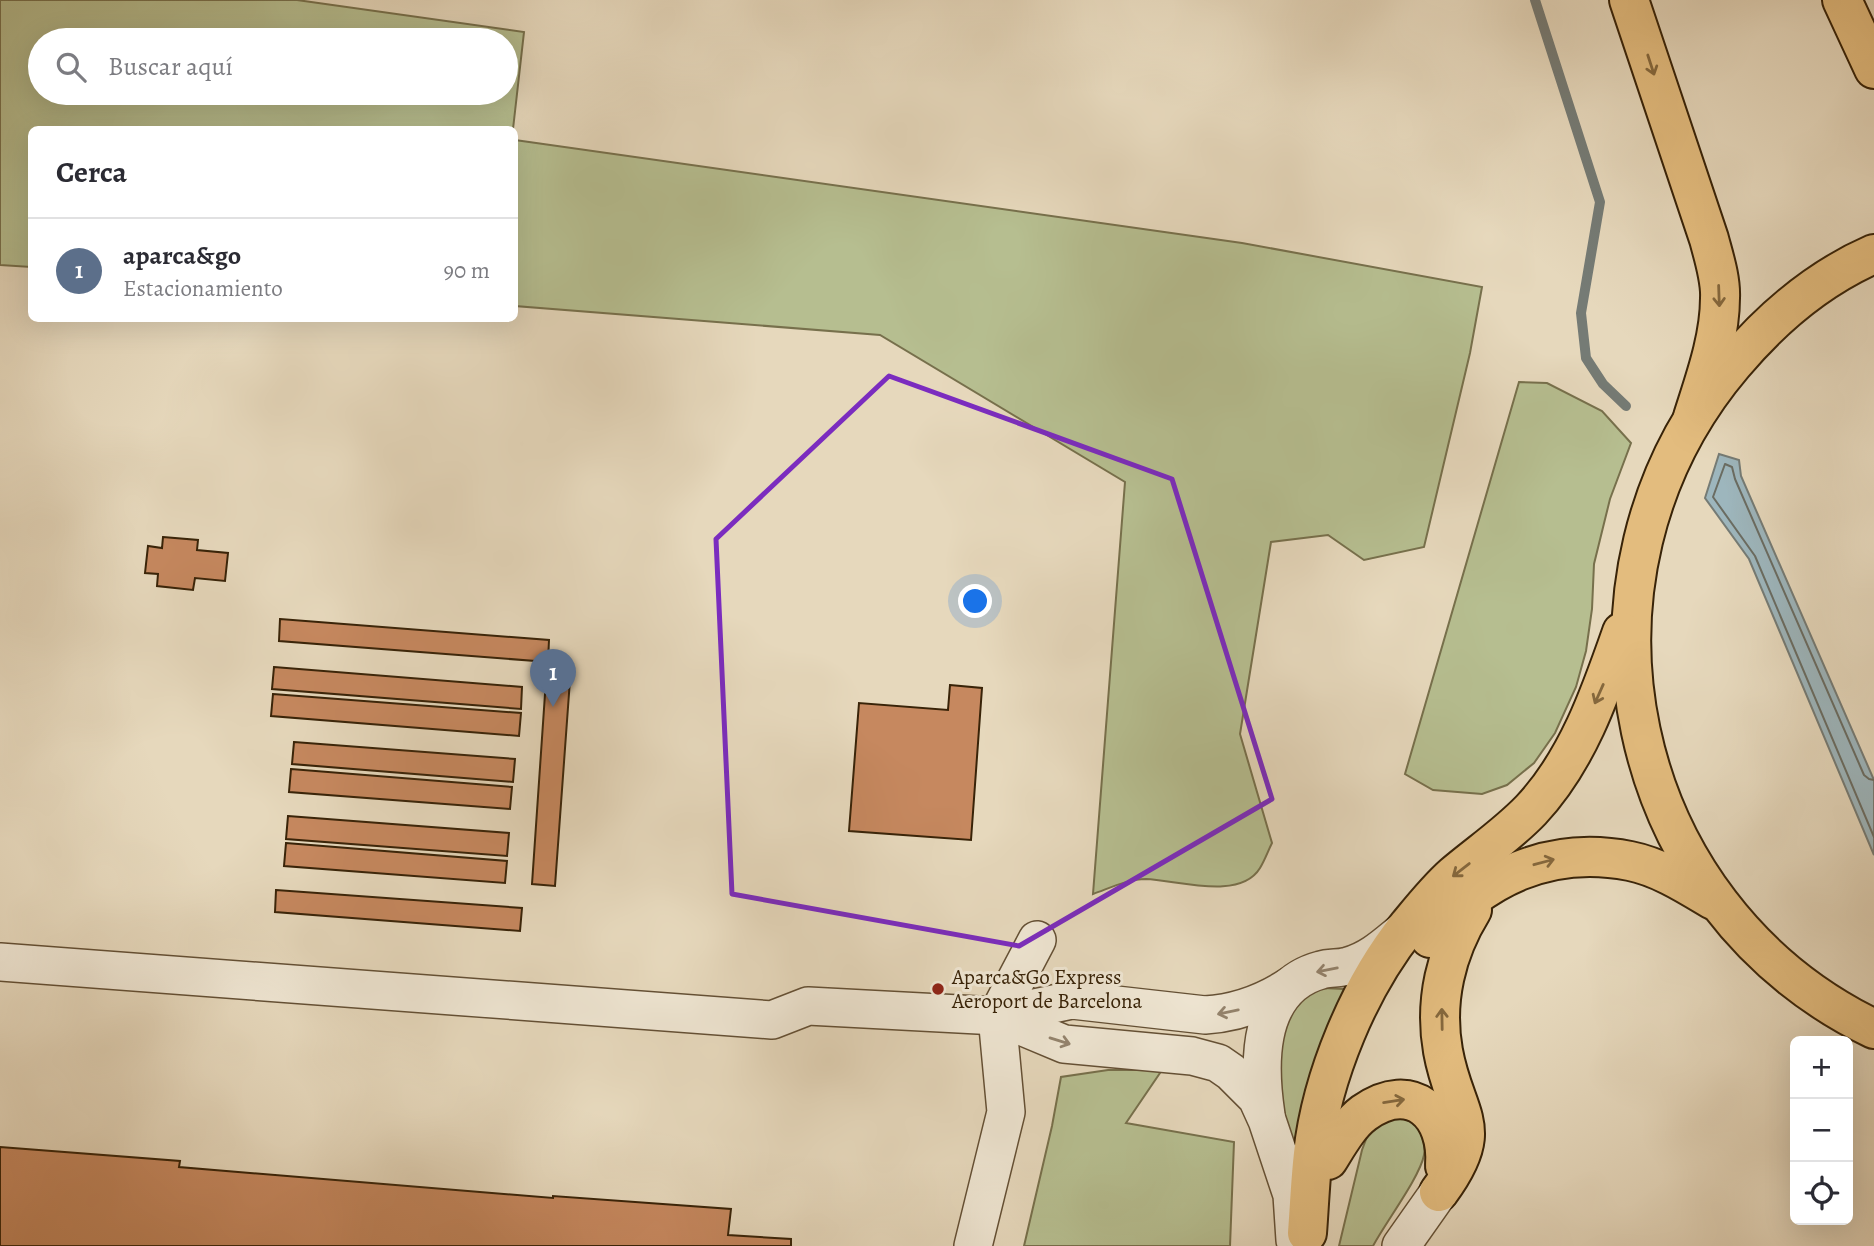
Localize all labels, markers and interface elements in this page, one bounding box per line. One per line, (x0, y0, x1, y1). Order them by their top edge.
search box (28, 28, 518, 105)
icon: search (52, 48, 90, 86)
text: Buscar aquí (108, 49, 233, 84)
one-way arrow (1646, 53, 1658, 75)
text: Cerca (56, 152, 127, 192)
text: aparca&go (123, 238, 241, 273)
text: 1 (75, 255, 83, 286)
text: 90 m (444, 255, 490, 286)
text: Estacionamiento (123, 273, 283, 304)
one-way arrow (1712, 284, 1726, 307)
your location (958, 584, 992, 618)
pin: 1 (530, 649, 576, 707)
one-way arrow (1592, 683, 1605, 705)
one-way arrow (1533, 855, 1555, 868)
one-way arrow (1452, 863, 1470, 878)
place label: Aparca&Go Express Aeroport de Barcelona (951, 963, 1142, 1015)
one-way arrow (1316, 964, 1339, 977)
marker: Aparca&Go Express Aeroport de Barcelona (930, 981, 946, 997)
one-way arrow (1217, 1006, 1240, 1019)
one-way arrow (1435, 1007, 1449, 1030)
one-way arrow (1048, 1036, 1070, 1049)
map controls (1790, 1036, 1853, 1225)
button: + (1790, 1036, 1853, 1099)
one-way arrow (1382, 1094, 1404, 1107)
button: − (1790, 1099, 1853, 1162)
button: locate (1790, 1162, 1853, 1225)

